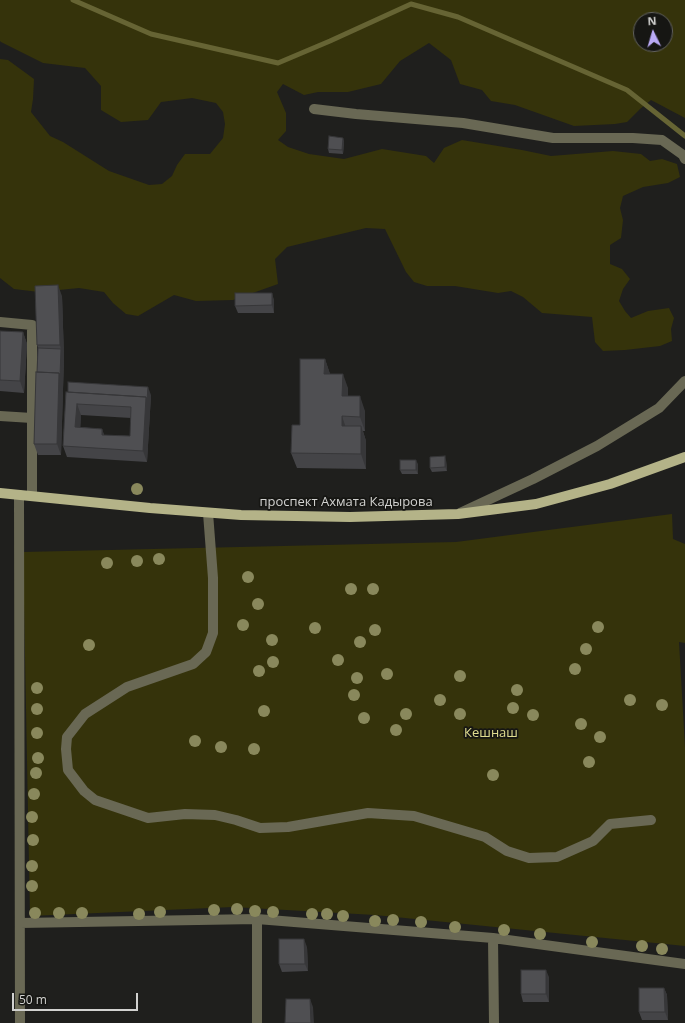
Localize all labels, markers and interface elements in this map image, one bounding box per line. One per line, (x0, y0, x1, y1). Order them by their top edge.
north arrow (633, 12, 673, 52)
text: N (647, 13, 657, 28)
street label: проспект Ахмата Кадырова (259, 494, 433, 510)
park label: Кешнаш (464, 725, 518, 741)
scale bar (14, 985, 140, 1011)
text: 50 m (19, 991, 47, 1008)

